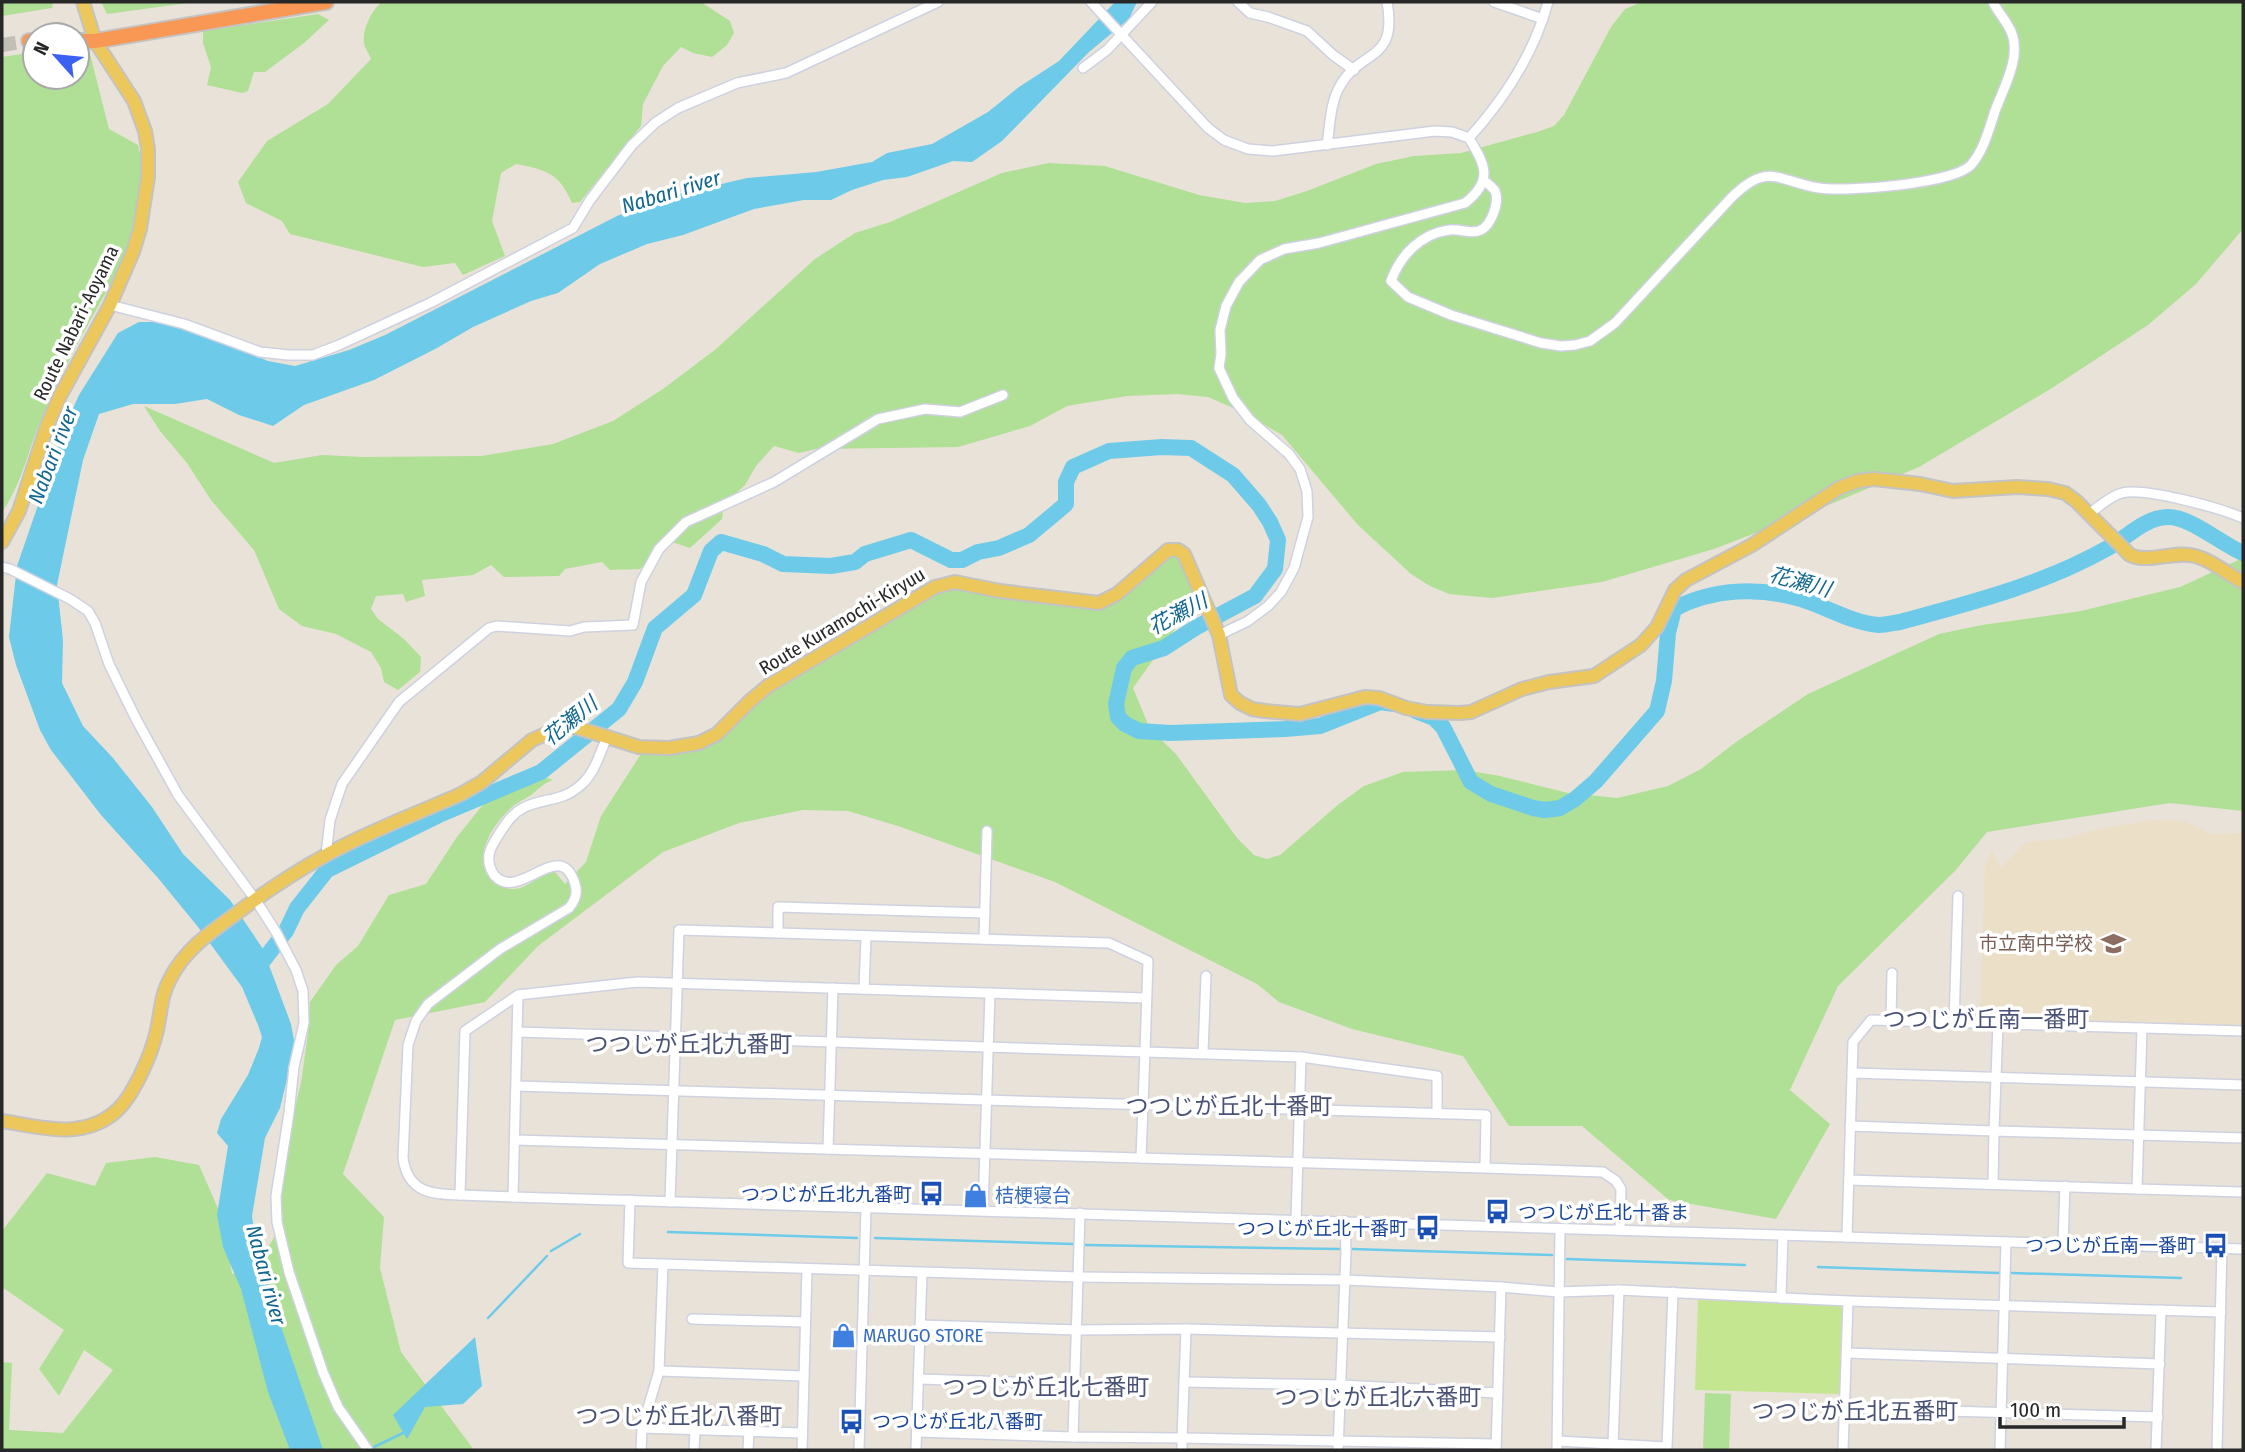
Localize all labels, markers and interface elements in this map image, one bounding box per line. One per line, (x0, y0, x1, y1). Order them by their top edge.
north arrow (21, 21, 91, 91)
text: N (28, 38, 54, 59)
water label: Nabari river (618, 164, 724, 219)
street label: Route Nabari-Aoyama (29, 242, 123, 404)
water label: Nabari river (23, 402, 84, 507)
water label: 花瀬川 (1766, 561, 1836, 603)
street label: Route Kuramochi-Kiryuu (755, 562, 929, 680)
water label: 花瀬川 (1144, 587, 1214, 640)
water label: 花瀬川 (537, 690, 604, 751)
school or university icon: 市立南中学校 (2099, 929, 2127, 957)
place label: 市立南中学校 (1979, 932, 2093, 955)
district label: つつじが丘南一番町 (1883, 1005, 2090, 1033)
district label: つつじが丘北九番町 (586, 1030, 793, 1058)
district label: つつじが丘北十番町 (1126, 1092, 1333, 1120)
bus stop icon: つつじが丘北九番町 (918, 1180, 946, 1208)
shop icon: 桔梗寝台 (961, 1181, 989, 1209)
place label: つつじが丘北九番町 (741, 1183, 912, 1206)
place label: 桔梗寝台 (995, 1184, 1071, 1207)
bus stop icon: つつじが丘北十番ま (1484, 1198, 1512, 1226)
place label: つつじが丘北十番ま (1518, 1201, 1689, 1224)
bus stop icon: つつじが丘北十番町 (1414, 1214, 1442, 1242)
place label: つつじが丘北十番町 (1237, 1217, 1408, 1240)
water label: Nabari river (240, 1222, 292, 1328)
bus stop icon: つつじが丘南一番町 (2202, 1231, 2230, 1259)
place label: つつじが丘南一番町 (2025, 1234, 2196, 1257)
shop icon: MARUGO STORE (829, 1321, 857, 1349)
place label: MARUGO STORE (863, 1324, 984, 1347)
district label: つつじが丘北七番町 (943, 1373, 1150, 1401)
district label: つつじが丘北六番町 (1275, 1383, 1482, 1411)
scale bar (2000, 1386, 2124, 1430)
district label: つつじが丘北五番町 (1752, 1397, 1959, 1425)
text: 100 m (2010, 1397, 2061, 1423)
district label: つつじが丘北八番町 (576, 1402, 783, 1430)
bus stop icon: つつじが丘北八番町 (838, 1407, 866, 1435)
place label: つつじが丘北八番町 (872, 1410, 1043, 1433)

